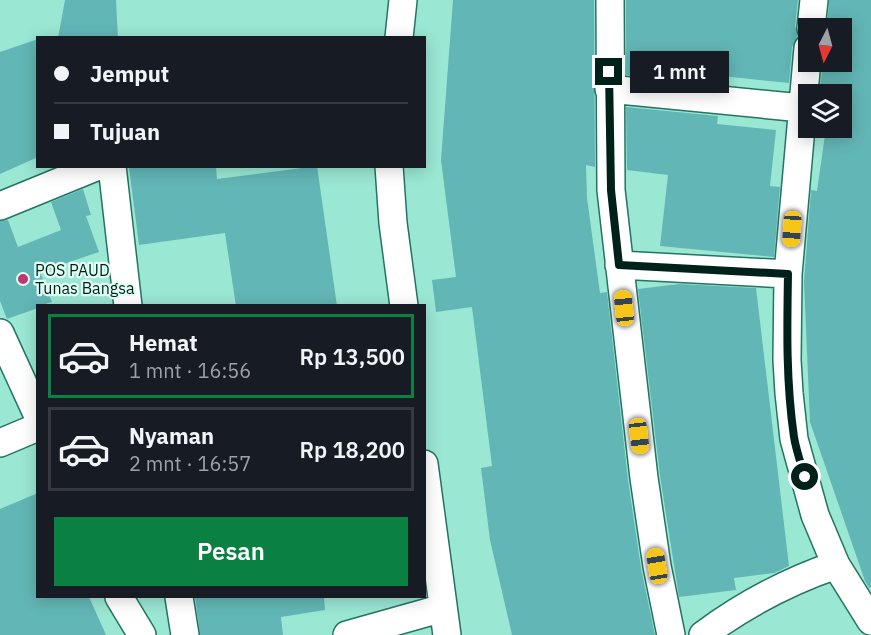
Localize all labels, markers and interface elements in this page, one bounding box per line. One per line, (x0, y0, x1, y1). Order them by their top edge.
north arrow (798, 18, 852, 72)
map controls (798, 18, 852, 138)
callout: 1 mnt (630, 51, 729, 93)
route end (595, 58, 622, 85)
text: 1 mnt (653, 58, 706, 85)
text: Jemput (90, 59, 169, 88)
button: layers (798, 84, 852, 138)
text: Tujuan (90, 117, 160, 146)
car (782, 210, 802, 248)
place label: POS PAUD Tunas Bangsa (35, 260, 135, 298)
marker: POS PAUD Tunas Bangsa (16, 272, 30, 286)
car (613, 289, 635, 327)
text: Hemat (129, 328, 198, 357)
icon: car (57, 329, 111, 383)
text: Rp 13,500 (299, 342, 405, 371)
text: 1 mnt · 16:56 (129, 357, 251, 384)
car (628, 417, 650, 455)
text: Nyaman (129, 421, 214, 450)
icon: car (57, 422, 111, 476)
text: Rp 18,200 (299, 435, 405, 464)
text: 2 mnt · 16:57 (129, 450, 251, 477)
route start (791, 463, 818, 490)
button: Pesan (54, 517, 408, 586)
car (645, 547, 669, 585)

